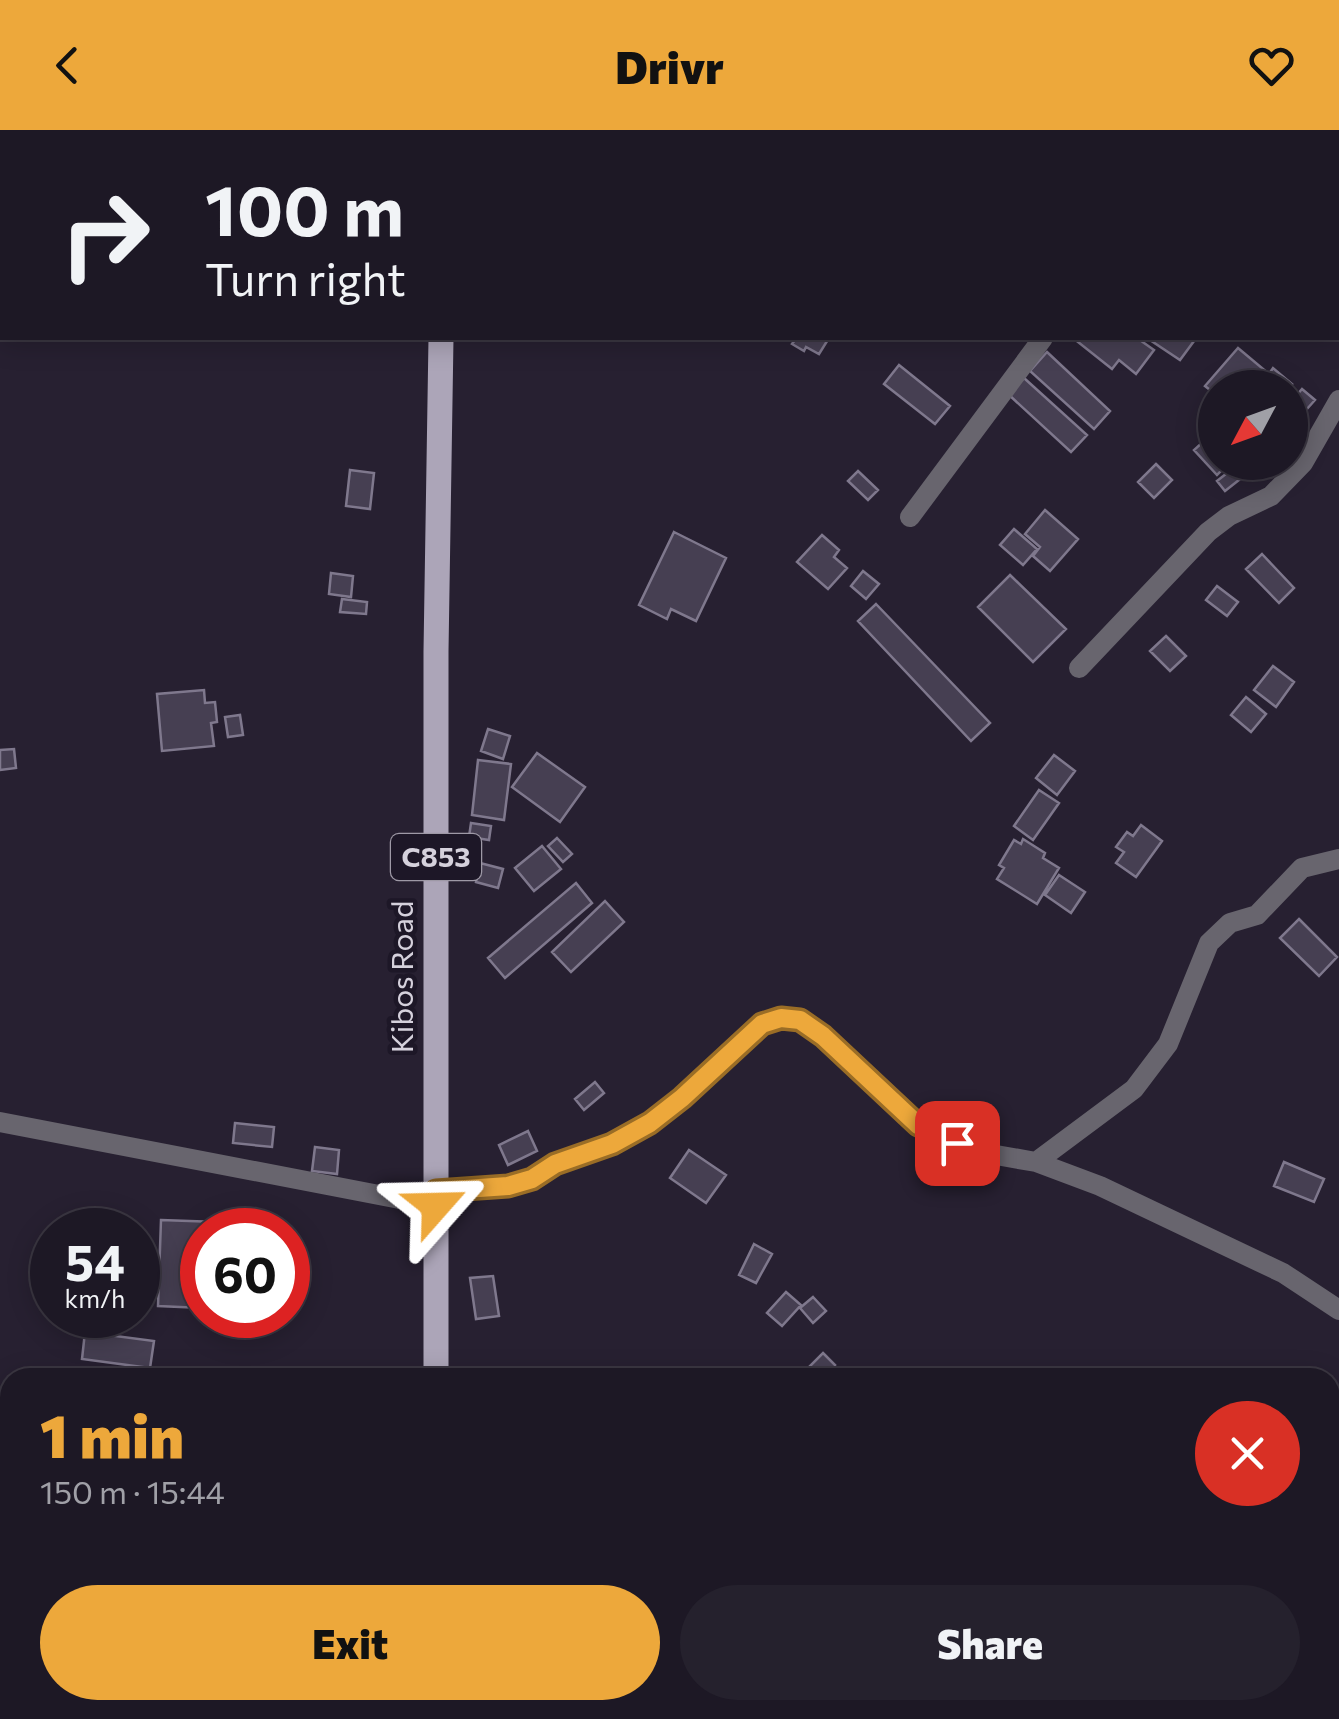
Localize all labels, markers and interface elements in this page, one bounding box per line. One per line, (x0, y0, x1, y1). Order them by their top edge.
icon: back (40, 38, 95, 93)
text: Drivr (615, 38, 724, 93)
icon: heart (1244, 38, 1299, 93)
text: 100 m (205, 165, 404, 250)
icon: right (40, 170, 170, 300)
text: Turn right (205, 250, 406, 305)
north arrow (1198, 370, 1308, 480)
map controls (1198, 370, 1308, 480)
road number: C853 (391, 834, 481, 880)
street label: Kibos Road (382, 901, 419, 1053)
pin (915, 1101, 1000, 1186)
icon: arrive (930, 1116, 985, 1171)
position arrow (384, 1154, 488, 1258)
speed limit sign: 60 (180, 1208, 310, 1338)
text: 54 (65, 1230, 125, 1291)
text: km/h (65, 1283, 125, 1313)
text: 1 min (40, 1397, 184, 1470)
button: close (1195, 1401, 1300, 1506)
text: 150 m · 15:44 (40, 1471, 225, 1511)
button: Exit (40, 1585, 660, 1700)
button: Share (680, 1585, 1300, 1700)

